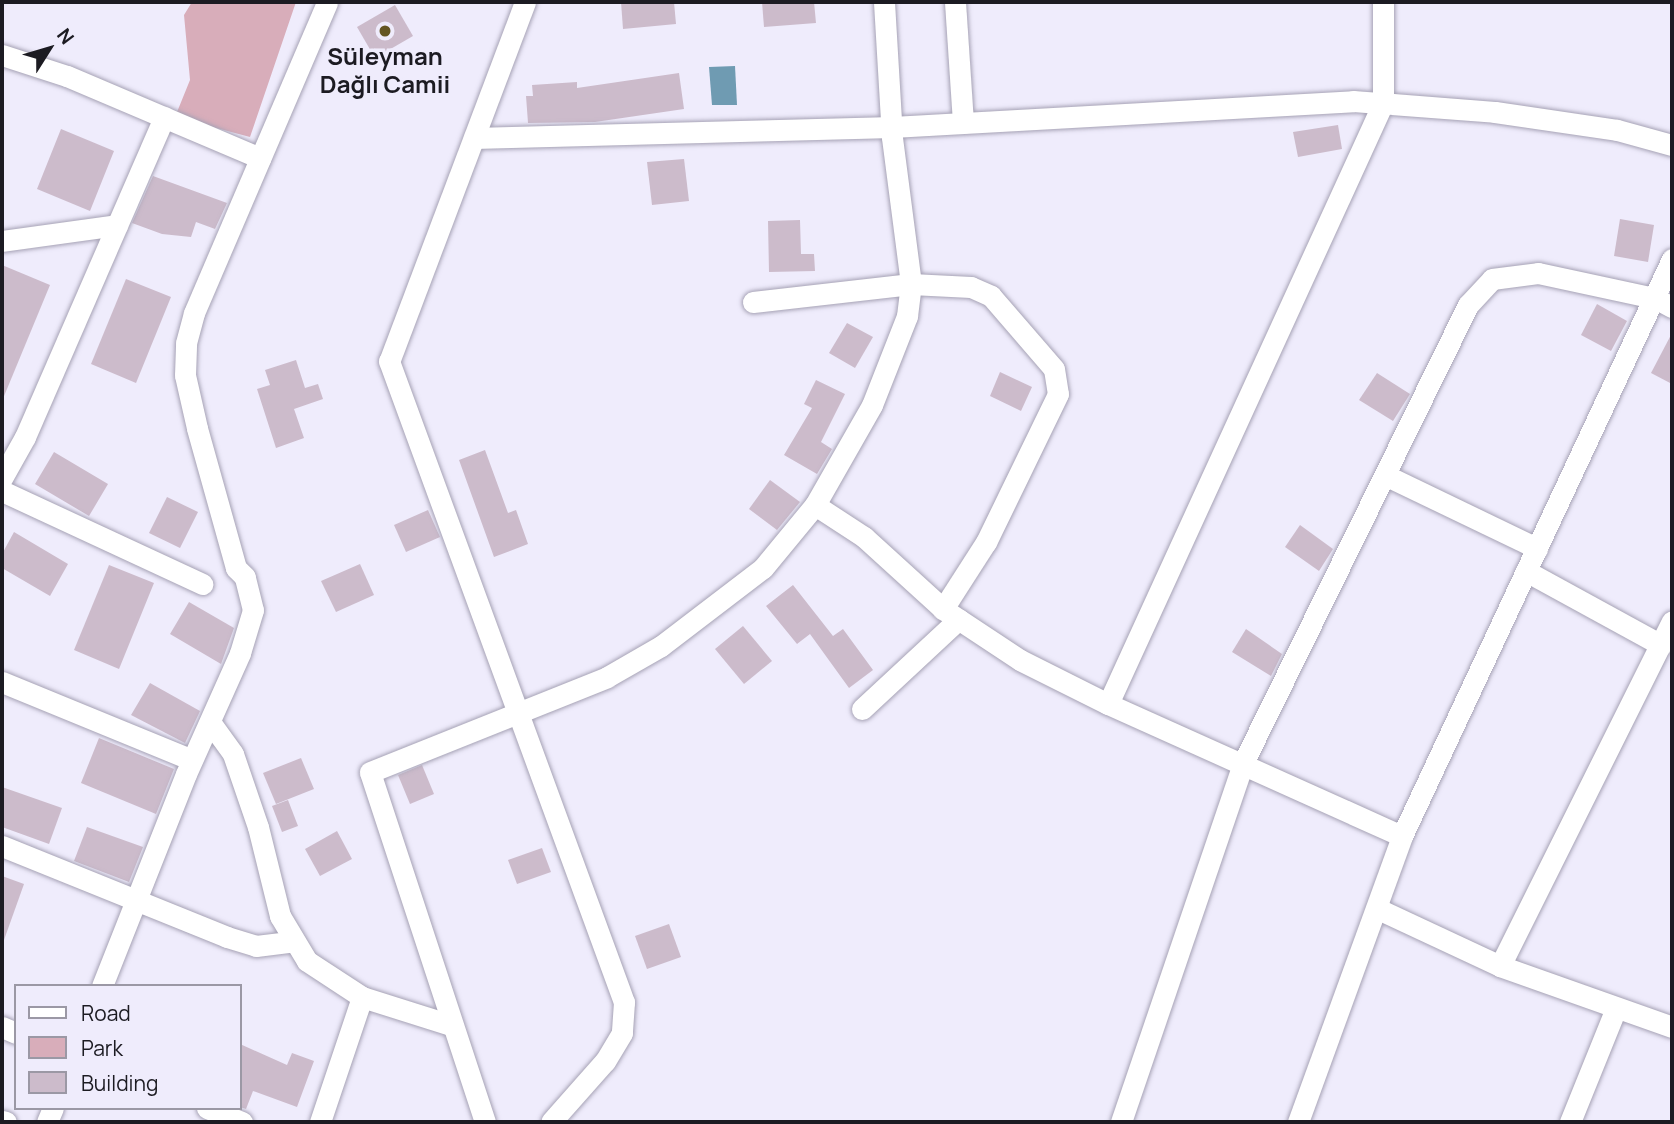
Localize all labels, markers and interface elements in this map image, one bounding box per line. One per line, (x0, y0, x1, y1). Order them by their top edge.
north arrow (14, 14, 84, 84)
text: N (51, 23, 80, 50)
marker: Süleyman Dağlı Camii (377, 23, 393, 39)
place label: Süleyman Dağlı Camii (320, 42, 450, 98)
legend (14, 984, 242, 1110)
text: Road (81, 999, 131, 1027)
text: Park (81, 1034, 123, 1062)
text: Building (81, 1069, 158, 1097)

